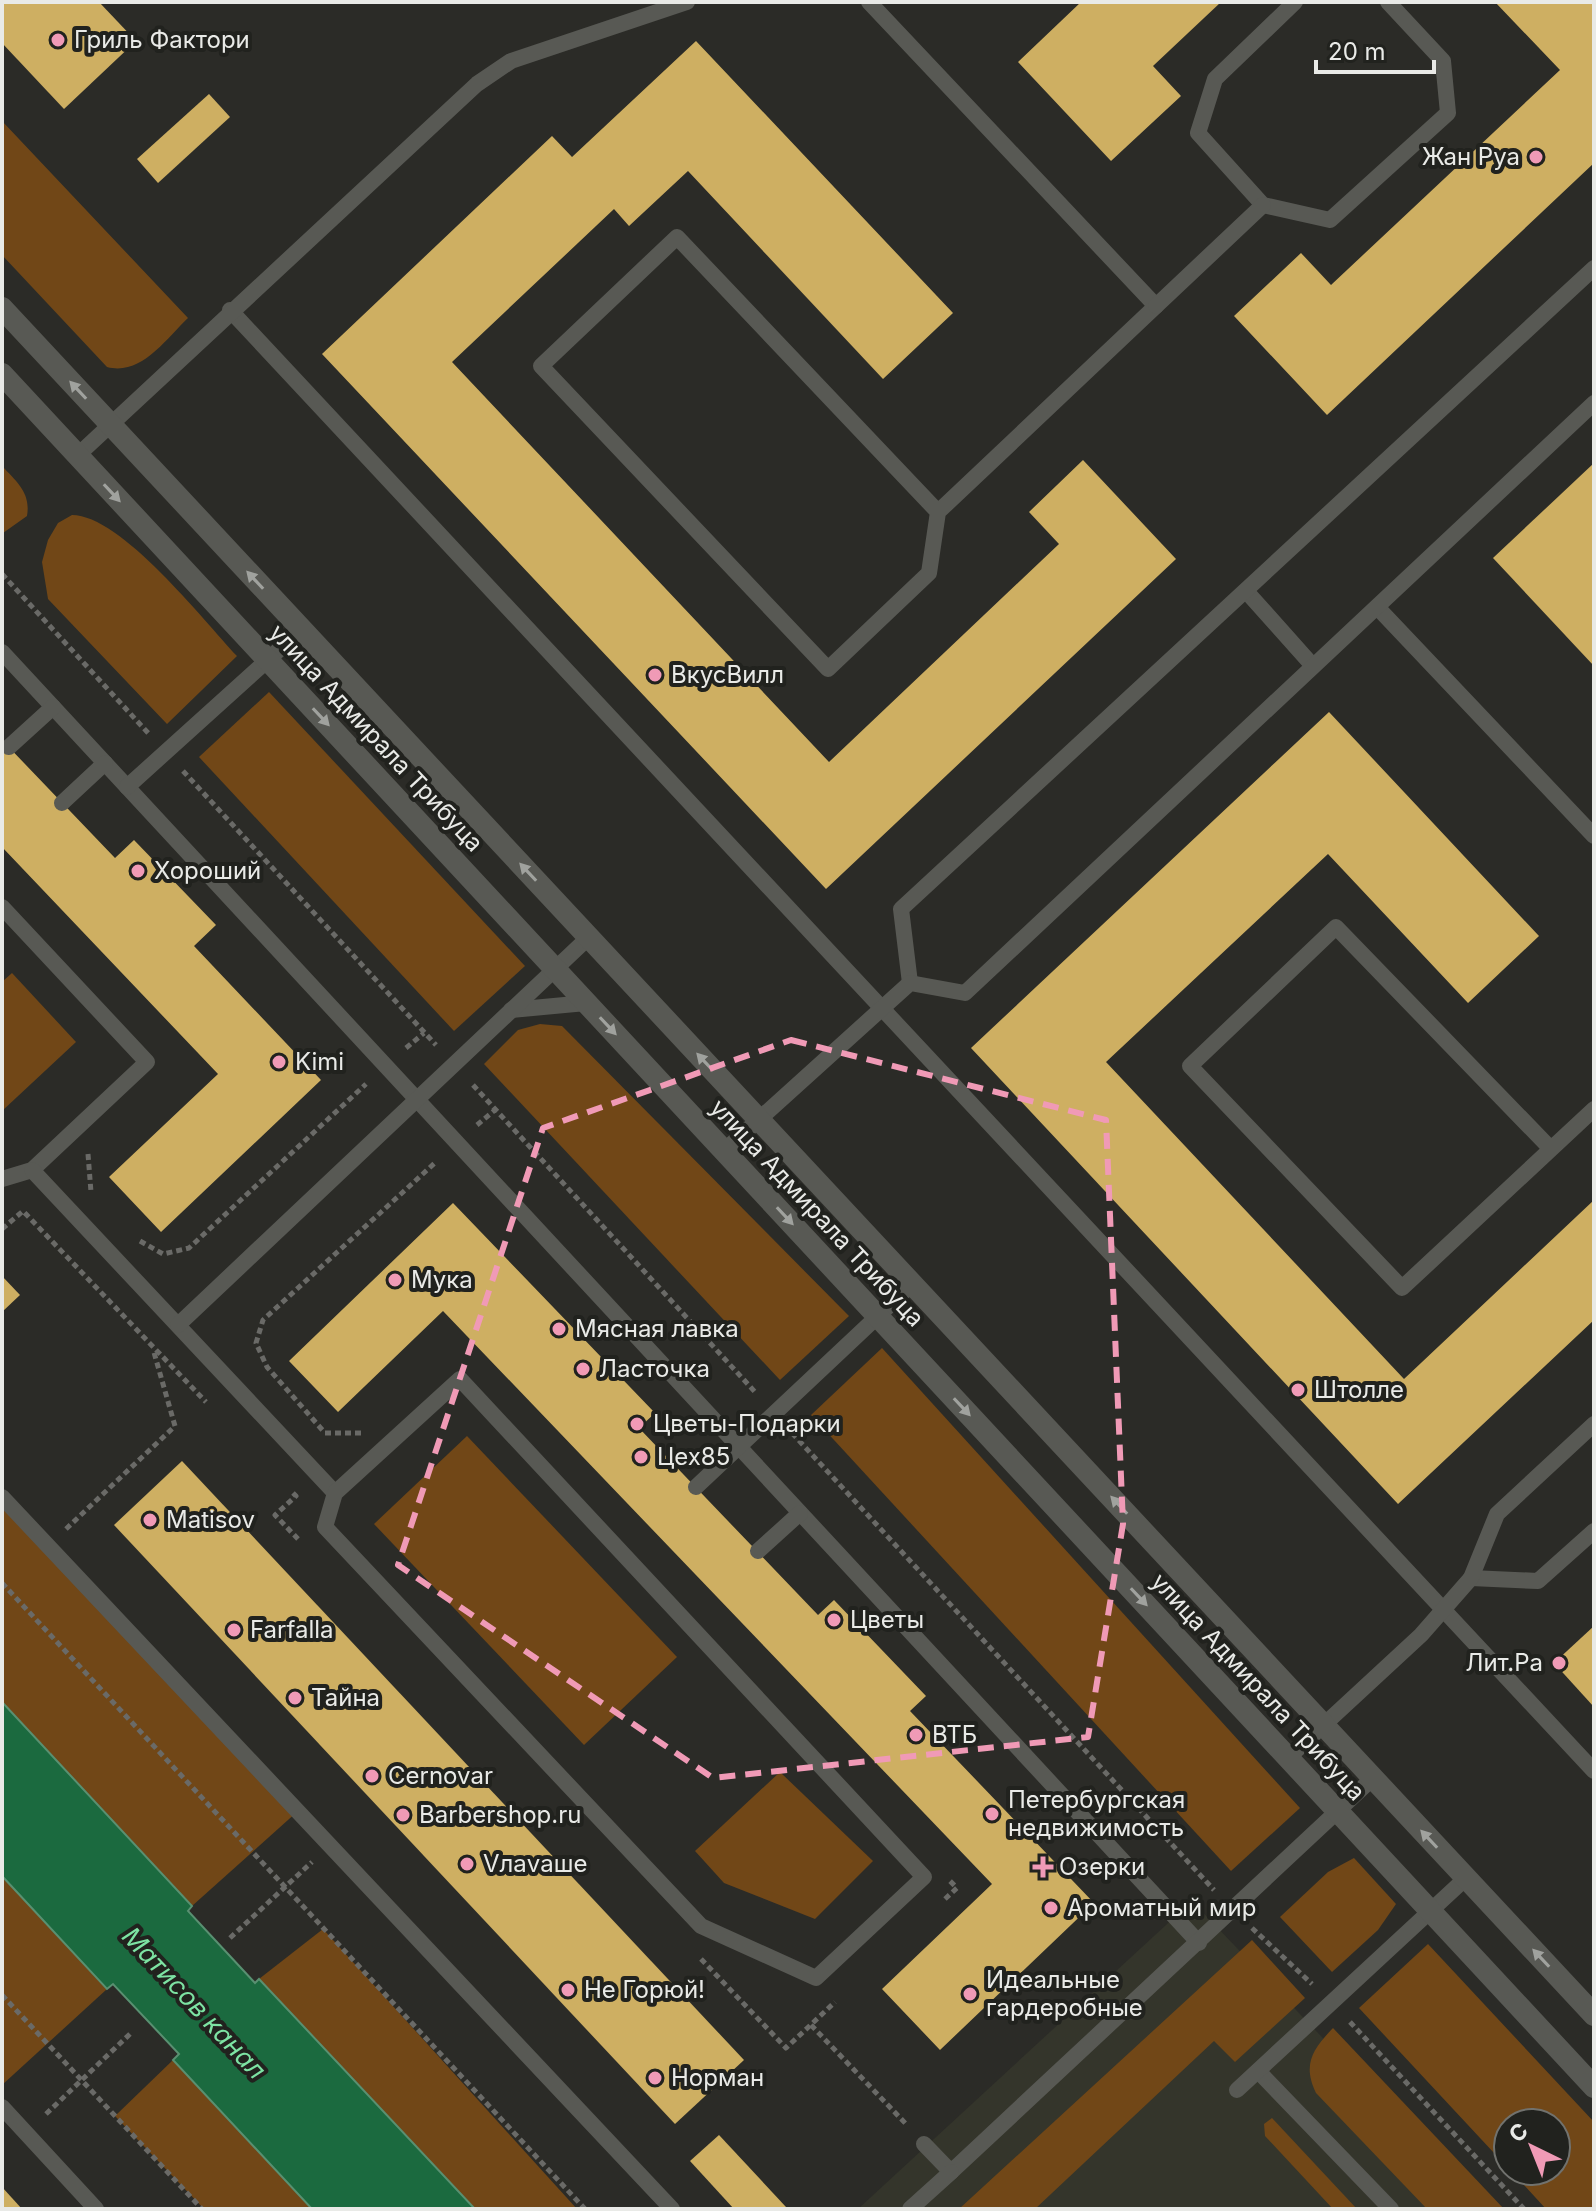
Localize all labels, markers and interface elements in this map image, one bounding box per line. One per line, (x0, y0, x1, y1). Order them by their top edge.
scale bar (1316, 24, 1434, 74)
place label: Гриль Фактори (74, 25, 250, 54)
marker: Гриль Фактори (49, 31, 67, 49)
text: 20 m (1328, 37, 1386, 66)
place label: Жан Руа (1422, 142, 1520, 171)
marker: Жан Руа (1527, 148, 1545, 166)
one-way arrow (69, 380, 87, 399)
one-way arrow (103, 483, 121, 502)
one-way arrow (247, 570, 265, 589)
street label: улица Адмирала Трибуца (263, 618, 489, 857)
place label: ВкусВилл (671, 660, 784, 689)
marker: ВкусВилл (646, 666, 664, 684)
one-way arrow (312, 708, 330, 727)
place label: Хороший (154, 856, 261, 885)
marker: Хороший (129, 862, 147, 880)
one-way arrow (520, 863, 538, 882)
one-way arrow (598, 1016, 616, 1035)
place label: Kimi (295, 1047, 344, 1076)
marker: Kimi (270, 1053, 288, 1071)
one-way arrow (697, 1053, 715, 1072)
street label: улица Адмирала Трибуца (704, 1093, 930, 1332)
one-way arrow (775, 1207, 793, 1226)
place label: Мука (411, 1265, 473, 1294)
marker: Мука (386, 1271, 404, 1289)
place label: Мясная лавка (575, 1314, 739, 1343)
marker: Мясная лавка (550, 1320, 568, 1338)
place label: Ласточка (599, 1354, 710, 1383)
marker: Ласточка (574, 1360, 592, 1378)
place label: Штолле (1314, 1375, 1404, 1404)
marker: Штолле (1289, 1381, 1307, 1399)
one-way arrow (952, 1397, 970, 1416)
place label: Цветы-Подарки (653, 1409, 841, 1438)
marker: Цветы-Подарки (628, 1415, 646, 1433)
place label: Цех85 (657, 1442, 730, 1471)
marker: Цех85 (632, 1448, 650, 1466)
one-way arrow (1110, 1496, 1128, 1515)
place label: Matisov (166, 1505, 255, 1534)
marker: Matisov (141, 1511, 159, 1529)
street label: улица Адмирала Трибуца (1145, 1567, 1371, 1806)
one-way arrow (1129, 1587, 1147, 1606)
place label: Цветы (850, 1605, 924, 1634)
marker: Цветы (825, 1611, 843, 1629)
place label: Farfalla (250, 1615, 334, 1644)
marker: Farfalla (225, 1621, 243, 1639)
place label: Лит.Ра (1465, 1648, 1543, 1677)
marker: Лит.Ра (1550, 1654, 1568, 1672)
place label: Тайна (311, 1683, 380, 1712)
marker: Тайна (286, 1689, 304, 1707)
place label: ВТБ (932, 1720, 977, 1749)
marker: ВТБ (907, 1726, 925, 1744)
place label: Cernovar (388, 1761, 493, 1790)
marker: Cernovar (363, 1767, 381, 1785)
place label: Петербургская недвижимость (1008, 1785, 1185, 1842)
place label: Barbershop.ru (419, 1800, 581, 1829)
marker: Петербургская недвижимость (983, 1805, 1001, 1823)
marker: Barbershop.ru (394, 1806, 412, 1824)
one-way arrow (1421, 1829, 1439, 1848)
place label: Vлаvаше (483, 1849, 588, 1878)
place label: Озерки (1059, 1852, 1145, 1881)
marker: Vлаvаше (458, 1855, 476, 1873)
marker: Озерки (1034, 1858, 1052, 1876)
place label: Ароматный мир (1067, 1893, 1256, 1922)
marker: Ароматный мир (1042, 1899, 1060, 1917)
water label: Матисов канал (116, 1920, 273, 2085)
one-way arrow (1532, 1949, 1550, 1968)
place label: Идеальные гардеробные (986, 1965, 1143, 2022)
place label: Не Горюй! (584, 1975, 705, 2004)
marker: Не Горюй! (559, 1981, 577, 1999)
marker: Идеальные гардеробные (961, 1985, 979, 2003)
place label: Норман (671, 2063, 764, 2092)
marker: Норман (646, 2069, 664, 2087)
north arrow (1492, 2107, 1572, 2187)
text: С (1504, 2117, 1533, 2147)

